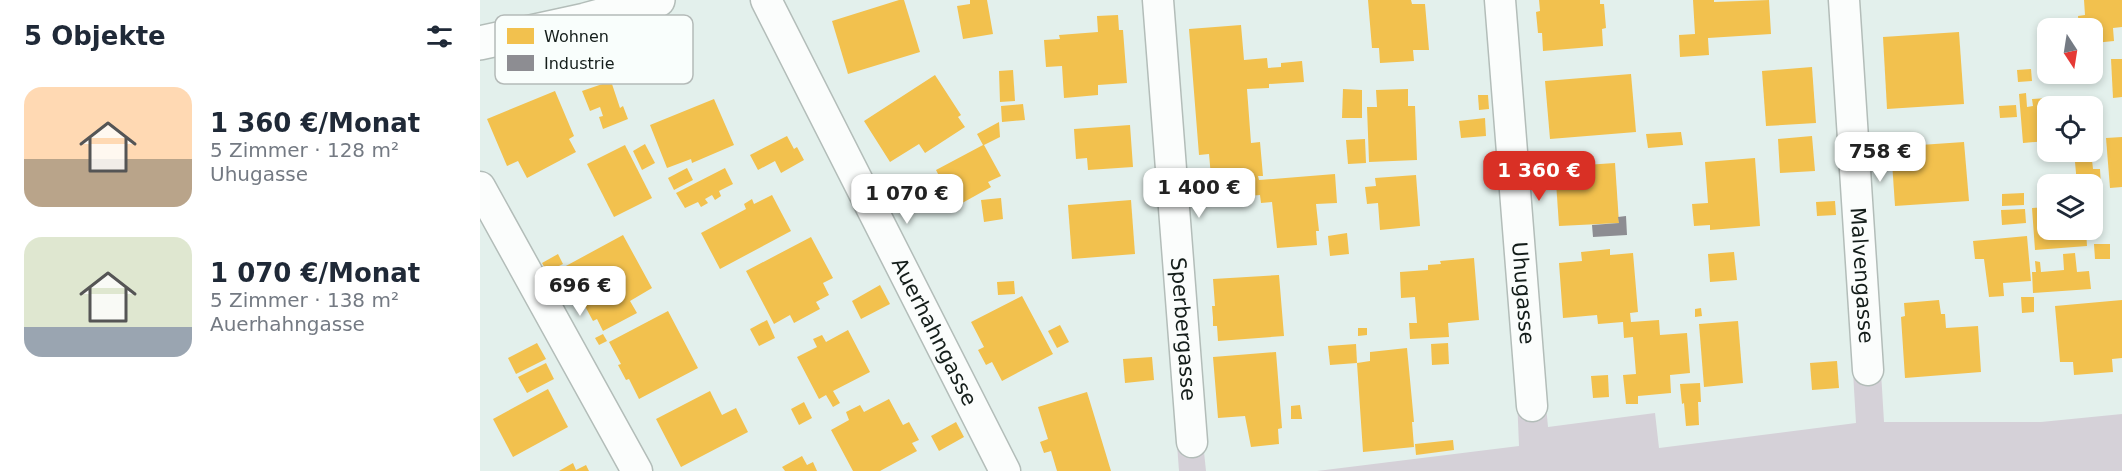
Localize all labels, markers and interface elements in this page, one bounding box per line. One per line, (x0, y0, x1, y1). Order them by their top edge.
legend (495, 15, 693, 84)
north arrow (2037, 18, 2103, 84)
map controls (2037, 18, 2103, 240)
icon: filters (423, 20, 456, 53)
text: 5 Objekte (24, 21, 166, 51)
text: Wohnen (544, 27, 609, 46)
text: Industrie (544, 54, 615, 73)
button: locate (2037, 96, 2103, 162)
text: 1 360 €/Monat (210, 108, 420, 138)
icon: home (72, 111, 144, 183)
pin: 758 € (1838, 132, 1922, 183)
text: 5 Zimmer · 128 m² (210, 138, 399, 162)
text: 758 € (1849, 139, 1911, 163)
pin: 1 360 € (1484, 151, 1594, 202)
text: 1 360 € (1497, 158, 1581, 182)
text: Uhugasse (210, 162, 308, 186)
pin: 1 400 € (1144, 168, 1254, 219)
pin: 1 070 € (852, 174, 962, 225)
button: layers (2037, 174, 2103, 240)
text: 1 400 € (1157, 175, 1241, 199)
text: 1 070 € (865, 181, 949, 205)
street label: Malvengasse (1845, 207, 1878, 344)
street label: Uhugasse (1507, 241, 1539, 345)
street label: Auerhahngasse (887, 254, 982, 410)
street label: Sperbergasse (1166, 256, 1201, 402)
text: 1 070 €/Monat (210, 258, 420, 288)
icon: home (72, 261, 144, 333)
pin: 696 € (538, 266, 622, 317)
text: 696 € (549, 273, 611, 297)
text: 5 Zimmer · 138 m² (210, 288, 399, 312)
text: Auerhahngasse (210, 312, 365, 336)

